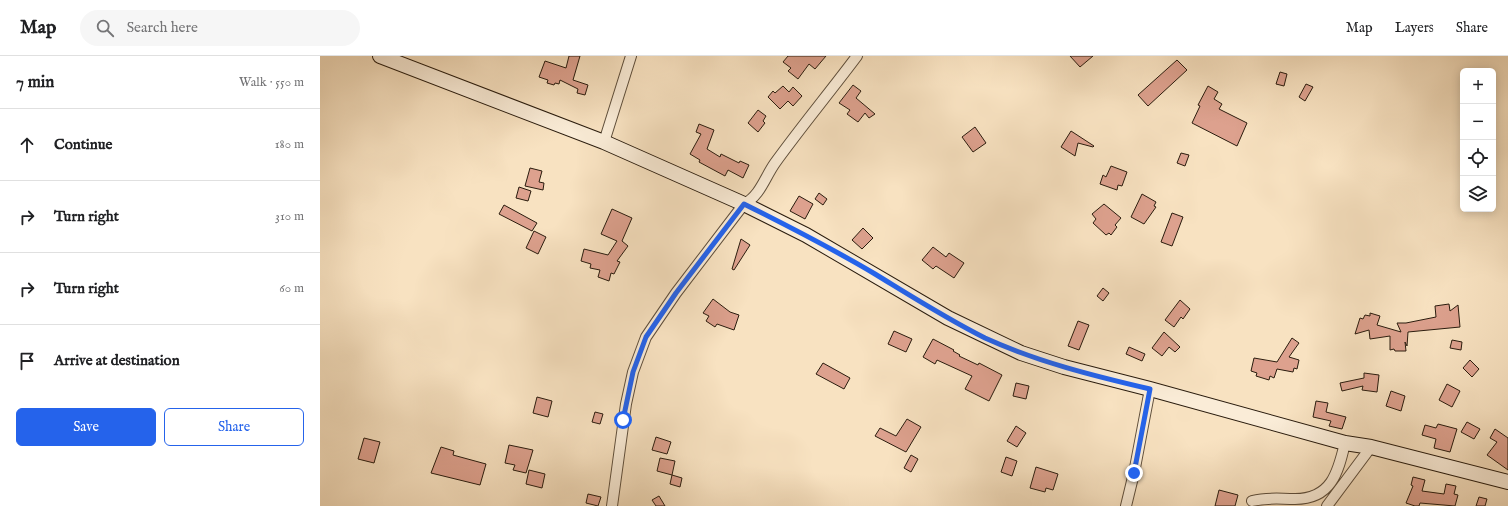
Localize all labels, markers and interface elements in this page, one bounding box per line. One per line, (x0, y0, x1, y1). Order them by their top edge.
search box (80, 10, 360, 46)
text: Map (20, 16, 56, 40)
icon: search (94, 17, 116, 39)
text: Search here (126, 18, 198, 37)
text: Map (1346, 19, 1373, 37)
text: Layers (1395, 19, 1434, 37)
text: Share (1456, 19, 1488, 37)
map controls (1460, 68, 1496, 212)
button: + (1460, 68, 1496, 104)
text: 7 min (16, 72, 54, 93)
text: Walk · 550 m (239, 74, 304, 91)
button: − (1460, 104, 1496, 140)
icon: ahead (16, 134, 38, 156)
text: Continue (54, 135, 112, 154)
text: 180 m (275, 136, 304, 153)
button: locate (1460, 140, 1496, 176)
button: layers (1460, 176, 1496, 212)
icon: right (16, 206, 38, 228)
text: Turn right (54, 207, 119, 226)
text: 310 m (275, 208, 304, 225)
icon: right (16, 278, 38, 300)
text: Turn right (54, 279, 119, 298)
text: 60 m (279, 280, 304, 297)
icon: arrive (16, 350, 38, 372)
text: Arrive at destination (54, 351, 180, 370)
button: Save (16, 408, 156, 446)
button: Share (164, 408, 304, 446)
route start (614, 411, 632, 429)
route end (1125, 464, 1143, 482)

